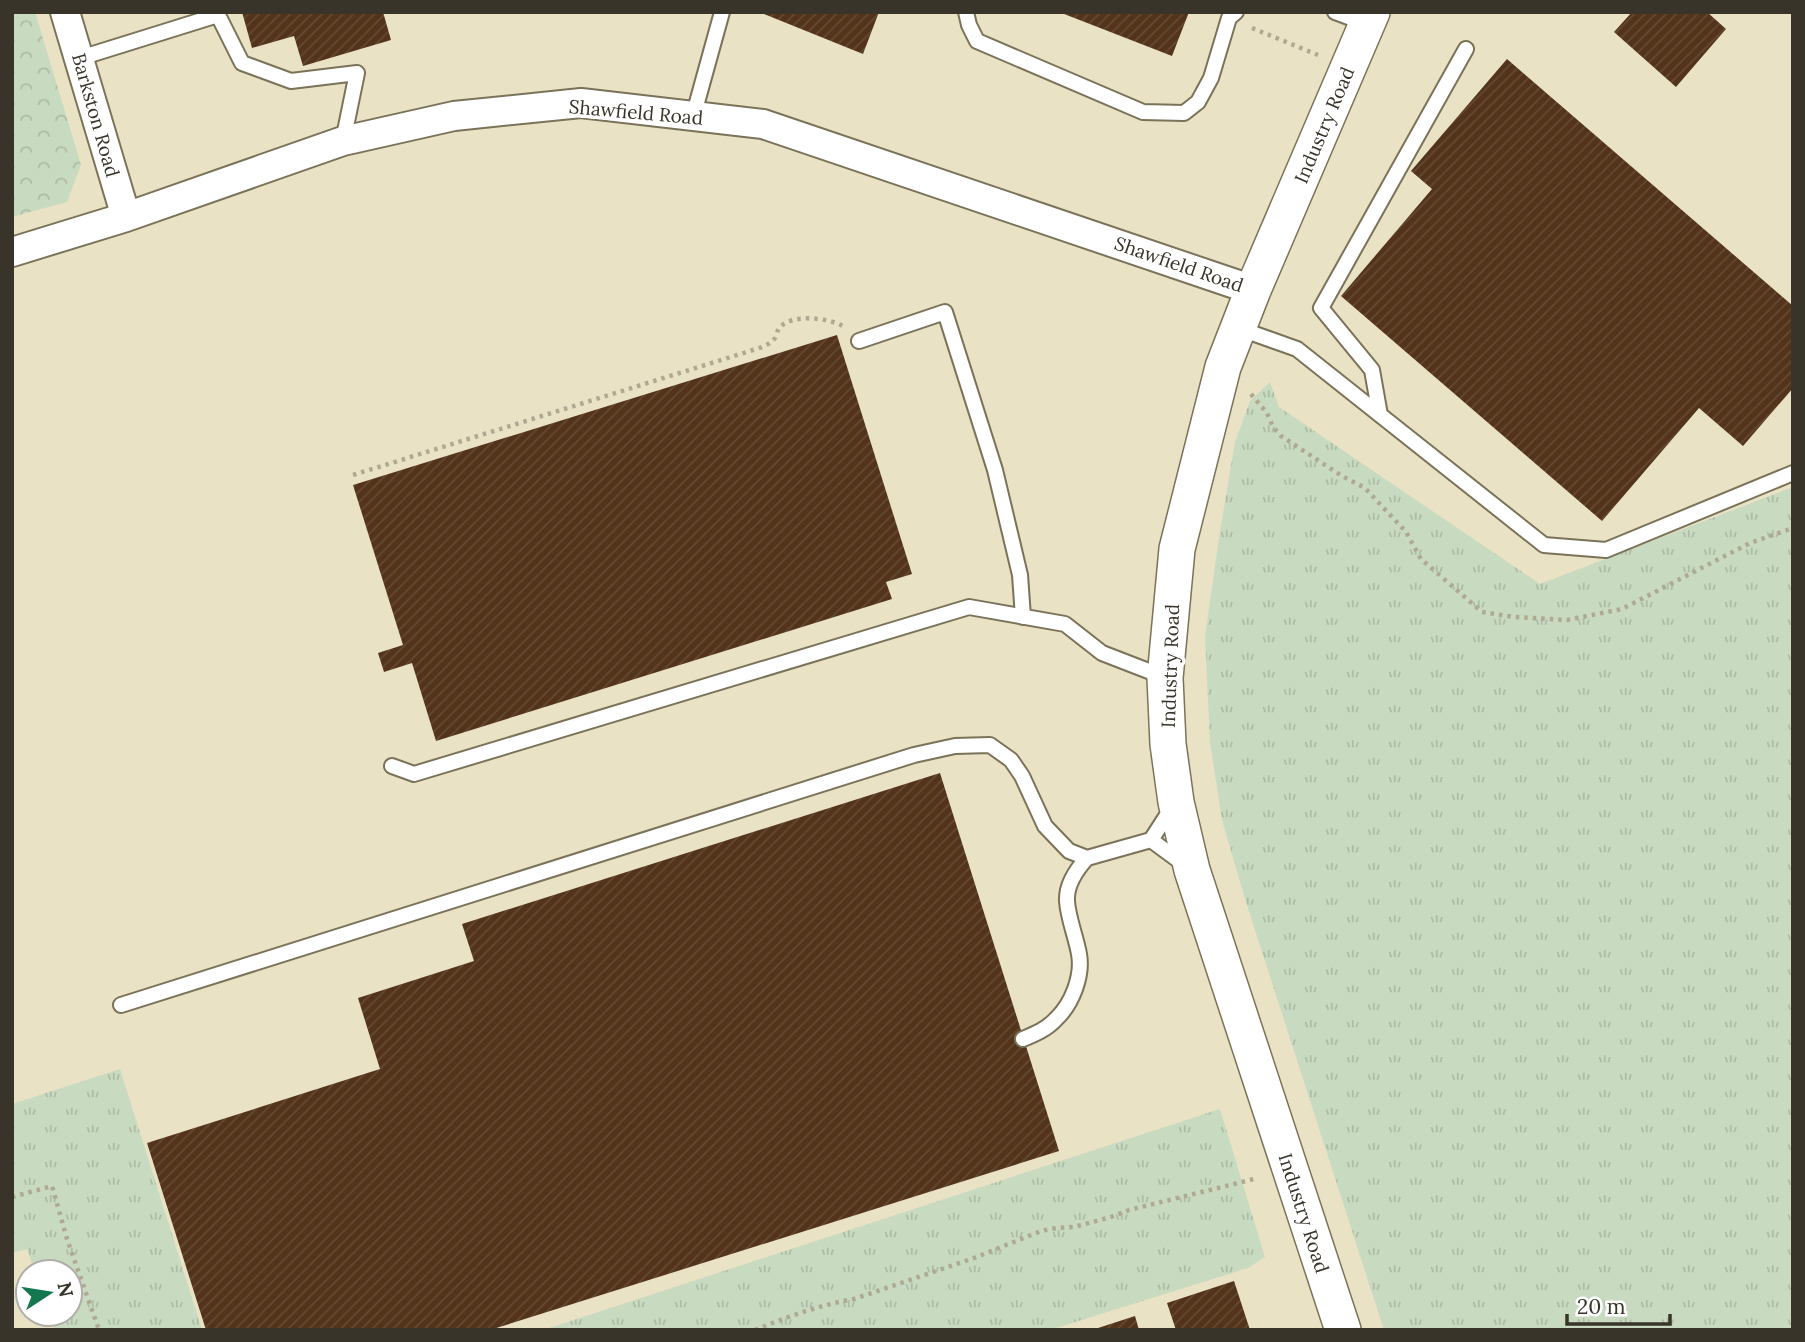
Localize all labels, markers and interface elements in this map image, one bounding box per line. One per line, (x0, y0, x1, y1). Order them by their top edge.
street label: Barkston Road (67, 50, 125, 180)
street label: Industry Road (1289, 63, 1359, 187)
street label: Shawfield Road (568, 94, 704, 130)
street label: Shawfield Road (1111, 231, 1247, 297)
street label: Industry Road (1156, 603, 1184, 729)
street label: Industry Road (1273, 1150, 1335, 1276)
north arrow (14, 1258, 84, 1328)
text: N (52, 1280, 79, 1299)
scale bar (1567, 1282, 1670, 1326)
text: 20 m (1577, 1293, 1626, 1320)

